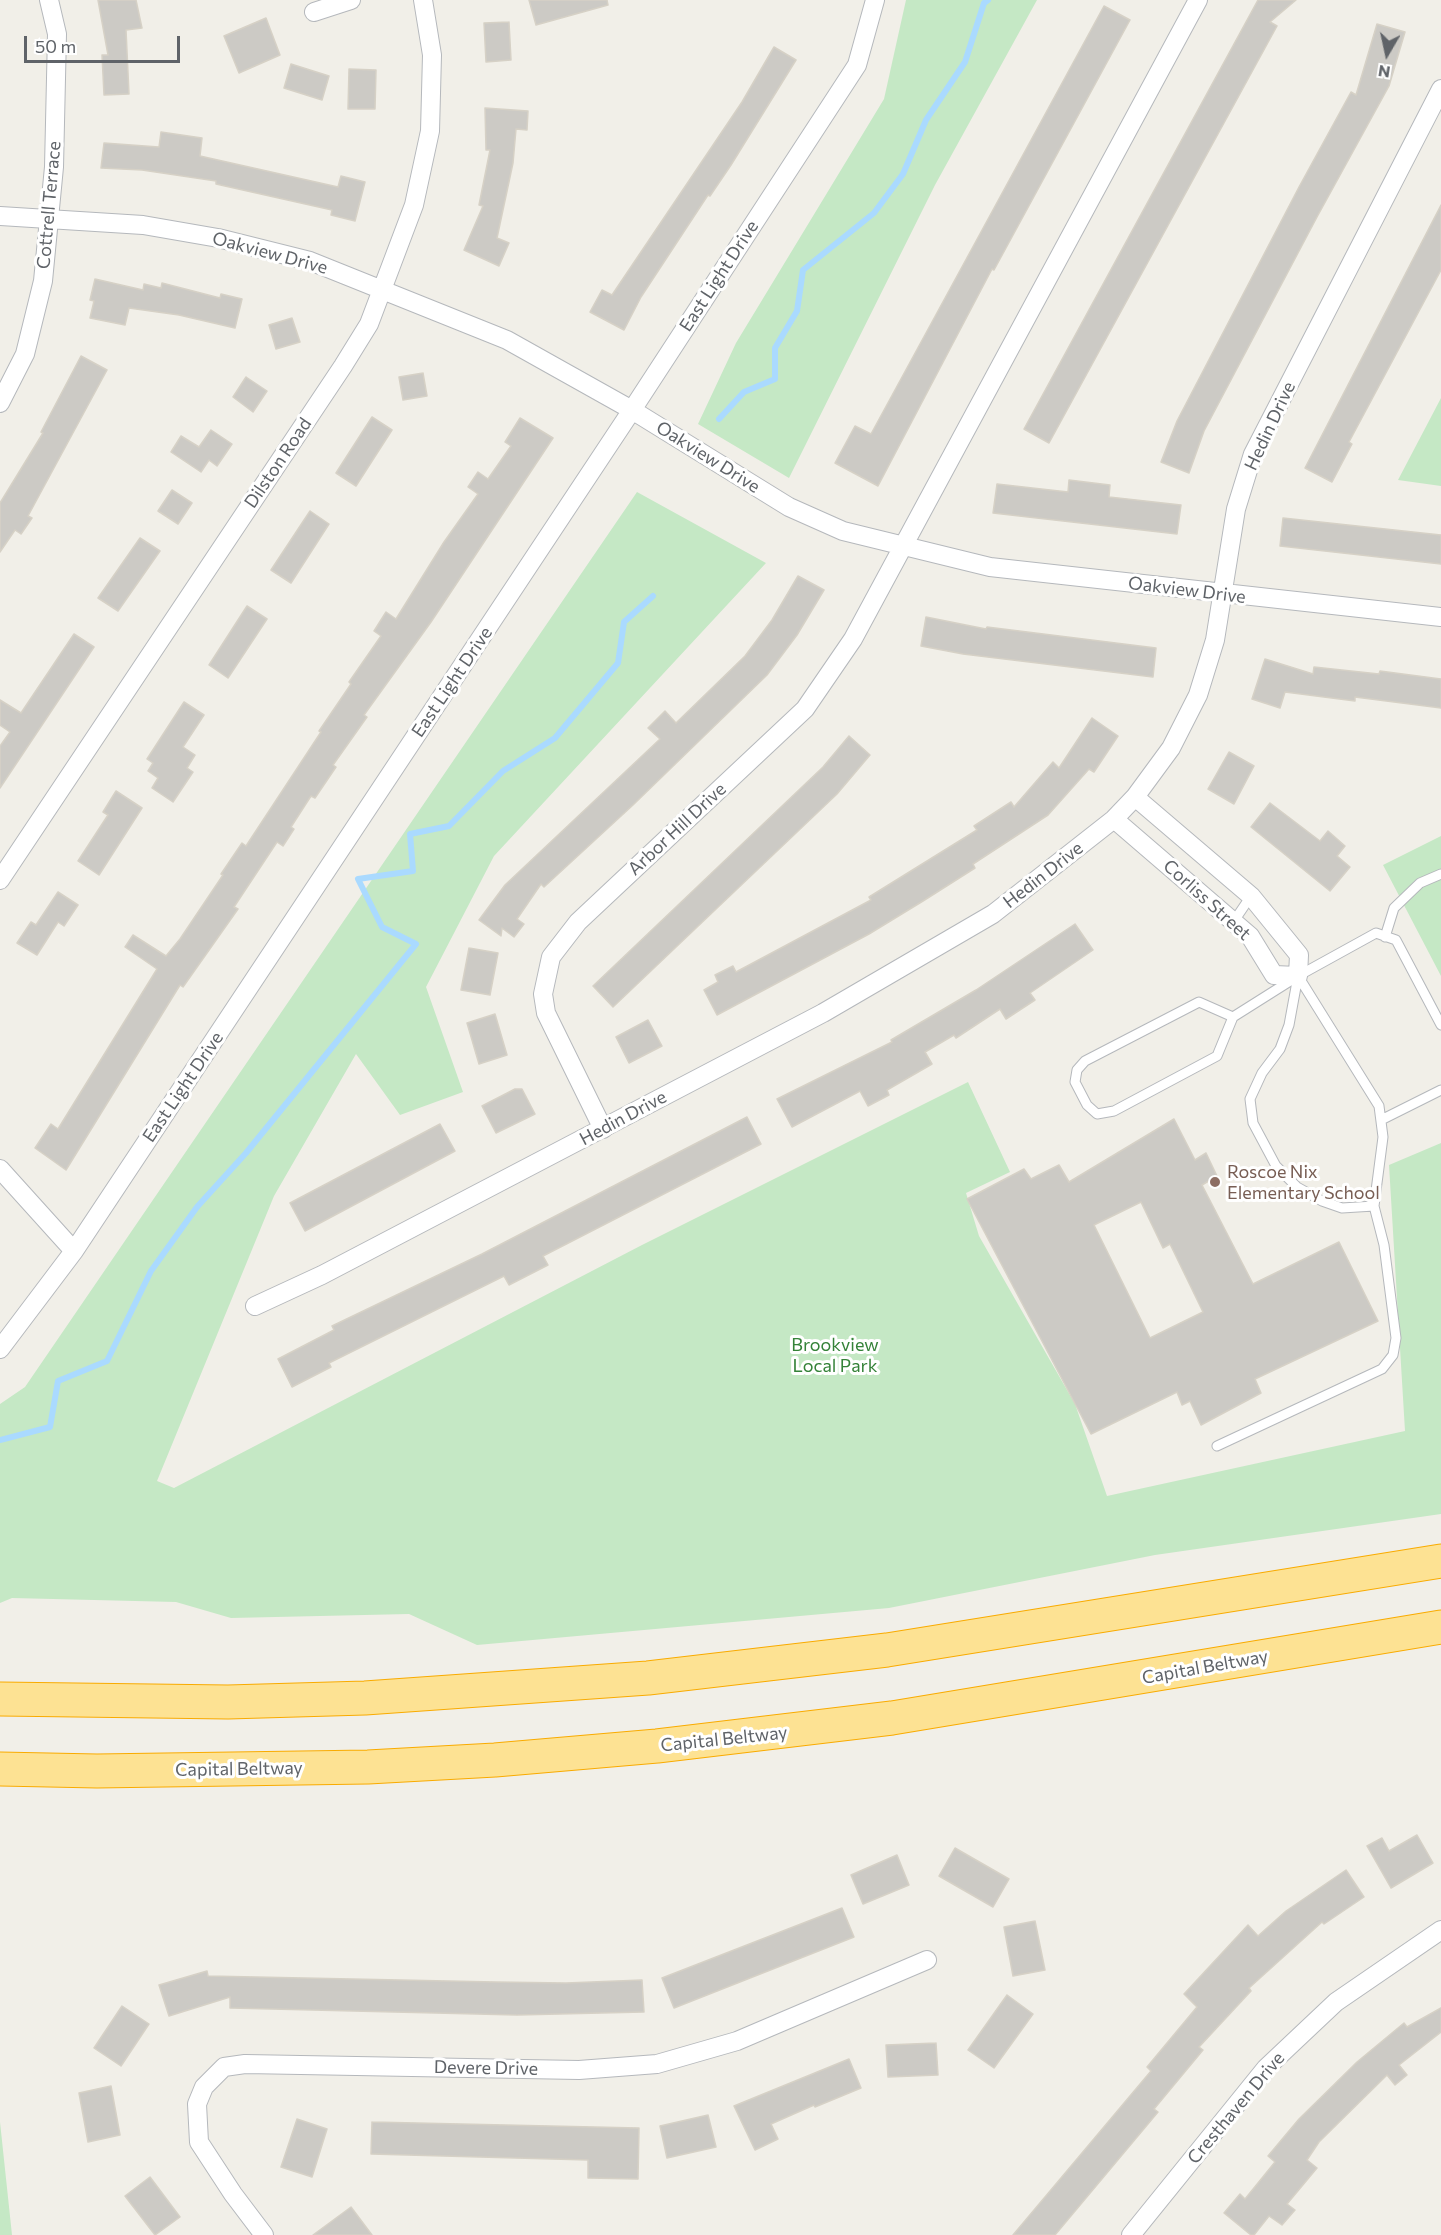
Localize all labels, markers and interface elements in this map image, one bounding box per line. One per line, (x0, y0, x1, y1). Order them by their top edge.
scale bar (27, 24, 183, 62)
north arrow (1357, 24, 1417, 84)
text: 50 m (35, 35, 76, 57)
text: N (1377, 62, 1392, 83)
street label: Cottrell Terrace (33, 140, 65, 270)
street label: East Light Drive (675, 216, 763, 336)
street label: Oakview Drive (210, 227, 330, 279)
street label: Hedin Drive (1240, 378, 1300, 474)
street label: Dilston Road (240, 414, 316, 512)
street label: Oakview Drive (652, 416, 764, 498)
street label: Oakview Drive (1127, 572, 1247, 608)
street label: East Light Drive (407, 623, 497, 741)
street label: Arbor Hill Drive (624, 778, 730, 880)
street label: Hedin Drive (999, 837, 1087, 913)
street label: Corliss Street (1159, 855, 1255, 945)
street label: East Light Drive (138, 1028, 228, 1146)
street label: Hedin Drive (576, 1086, 670, 1150)
place label: Roscoe Nix Elementary School (1227, 1161, 1380, 1204)
marker: Roscoe Nix Elementary School (1208, 1175, 1222, 1189)
park label: Brookview Local Park (791, 1334, 879, 1376)
street label: Capital Beltway (1140, 1645, 1270, 1689)
street label: Capital Beltway (659, 1722, 789, 1756)
street label: Capital Beltway (175, 1757, 303, 1781)
street label: Cresthaven Drive (1183, 2048, 1289, 2168)
street label: Devere Drive (434, 2056, 538, 2080)

